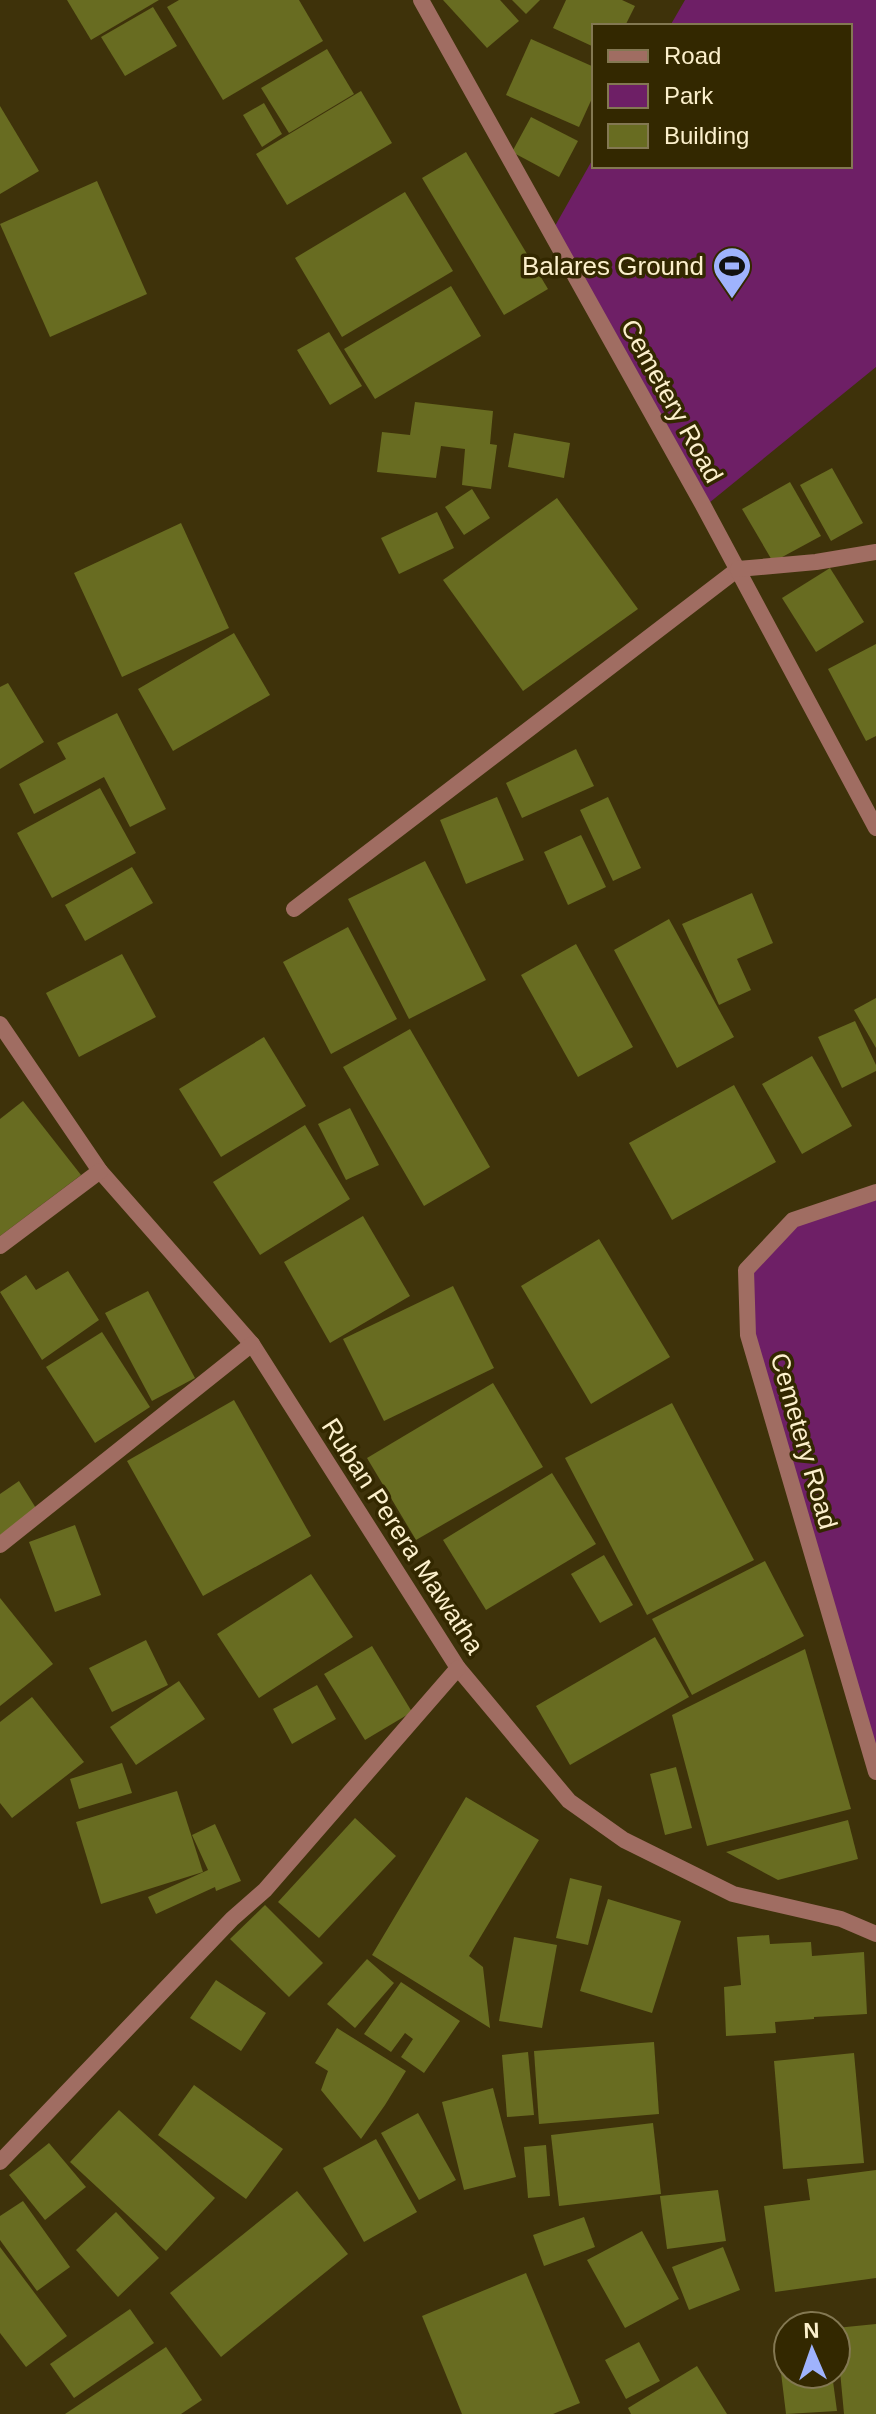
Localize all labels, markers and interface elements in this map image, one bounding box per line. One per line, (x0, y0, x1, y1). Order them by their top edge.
legend (592, 24, 852, 168)
text: Road (664, 42, 721, 69)
text: Park (664, 82, 714, 109)
text: Building (664, 122, 749, 149)
sports icon: Balares Ground (711, 245, 753, 300)
place label: Balares Ground (522, 251, 704, 281)
street label: Cemetery Road (615, 314, 729, 488)
street label: Cemetery Road (764, 1349, 844, 1533)
street label: Ruban Perera Mawatha (316, 1413, 491, 1660)
north arrow (772, 2310, 852, 2390)
text: N (803, 2318, 820, 2343)

